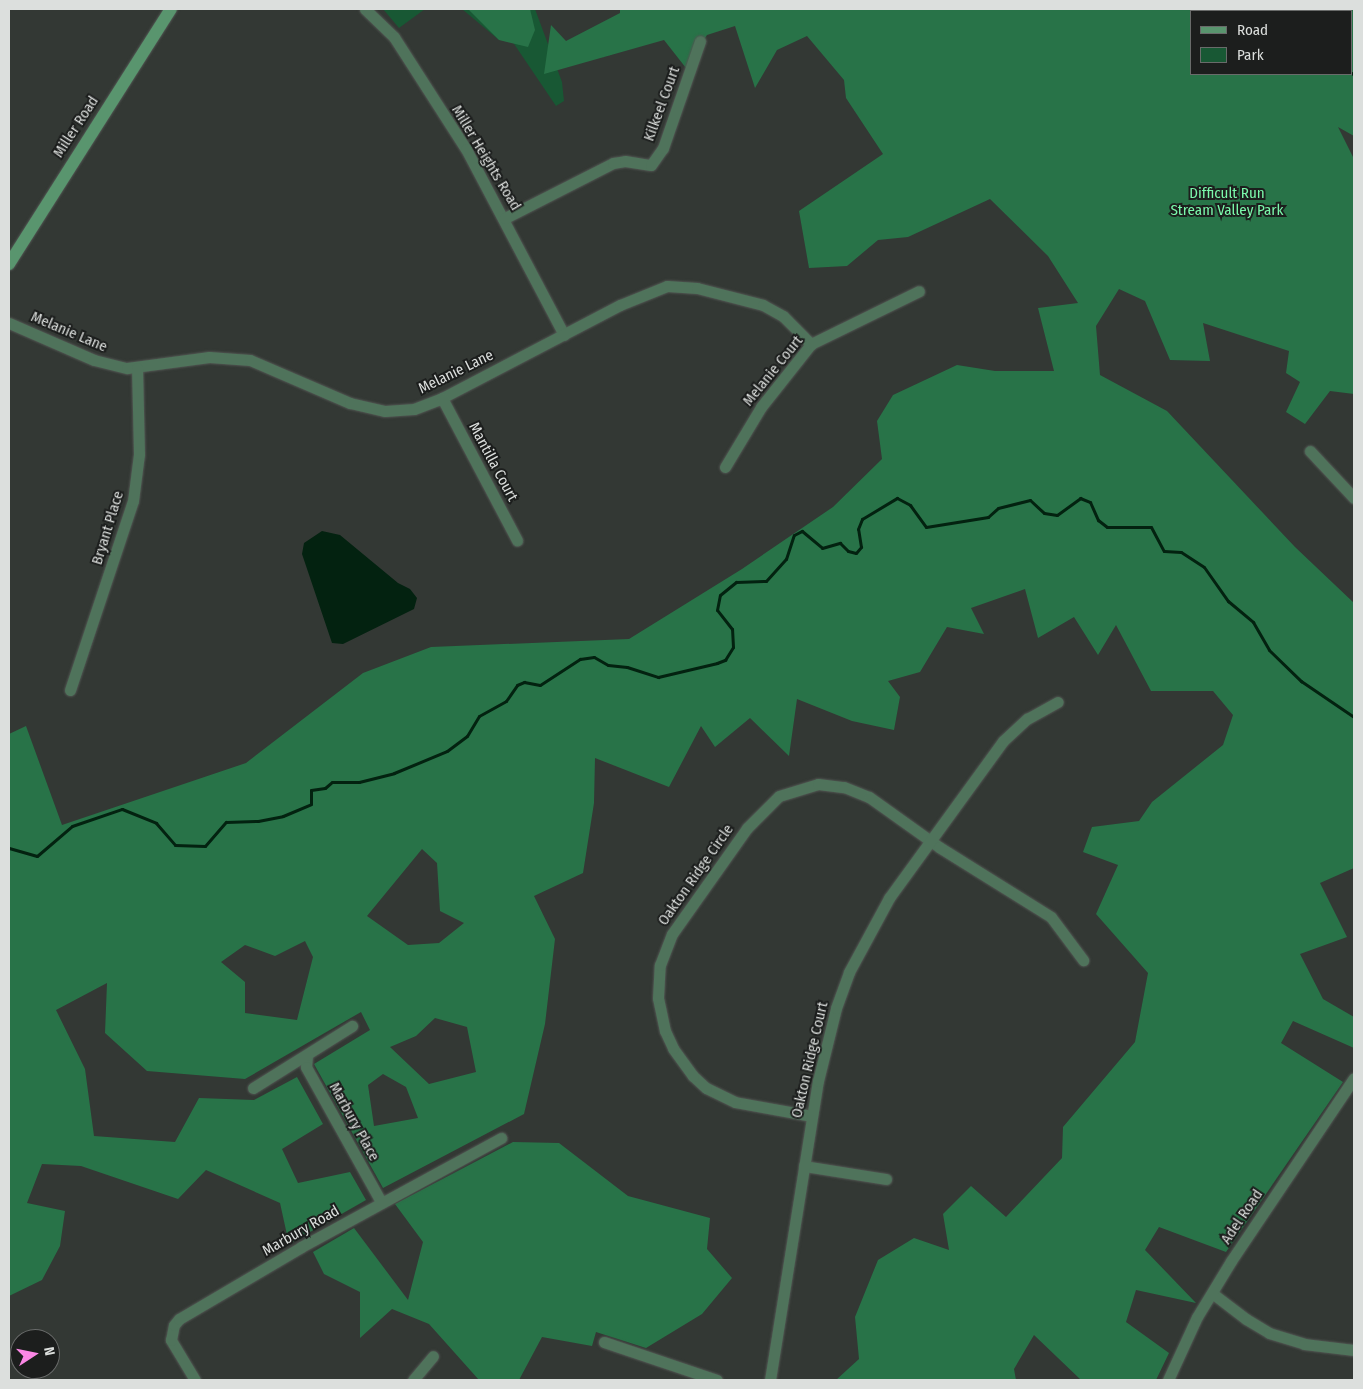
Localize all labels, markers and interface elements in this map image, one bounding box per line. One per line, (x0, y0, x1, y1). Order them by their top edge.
legend (1190, 10, 1353, 75)
text: Road (1237, 21, 1268, 39)
text: Park (1237, 46, 1264, 64)
street label: Kilkeel Court (640, 64, 684, 144)
street label: Miller Road (50, 93, 102, 161)
street label: Miller Heights Road (447, 102, 525, 214)
park label: Difficult Run Stream Valley Park (1170, 184, 1284, 219)
street label: Melanie Lane (28, 308, 110, 356)
street label: Melanie Court (739, 332, 807, 410)
street label: Melanie Lane (416, 346, 496, 398)
street label: Mantilla Court (465, 420, 521, 504)
street label: Bryant Place (88, 489, 128, 567)
street label: Oakton Ridge Circle (654, 821, 738, 929)
street label: Oakton Ridge Court (788, 1000, 832, 1120)
street label: Marbury Place (325, 1080, 383, 1164)
street label: Adel Road (1217, 1186, 1267, 1248)
street label: Marbury Road (259, 1202, 343, 1260)
north arrow (10, 1329, 60, 1379)
text: N (40, 1345, 58, 1357)

